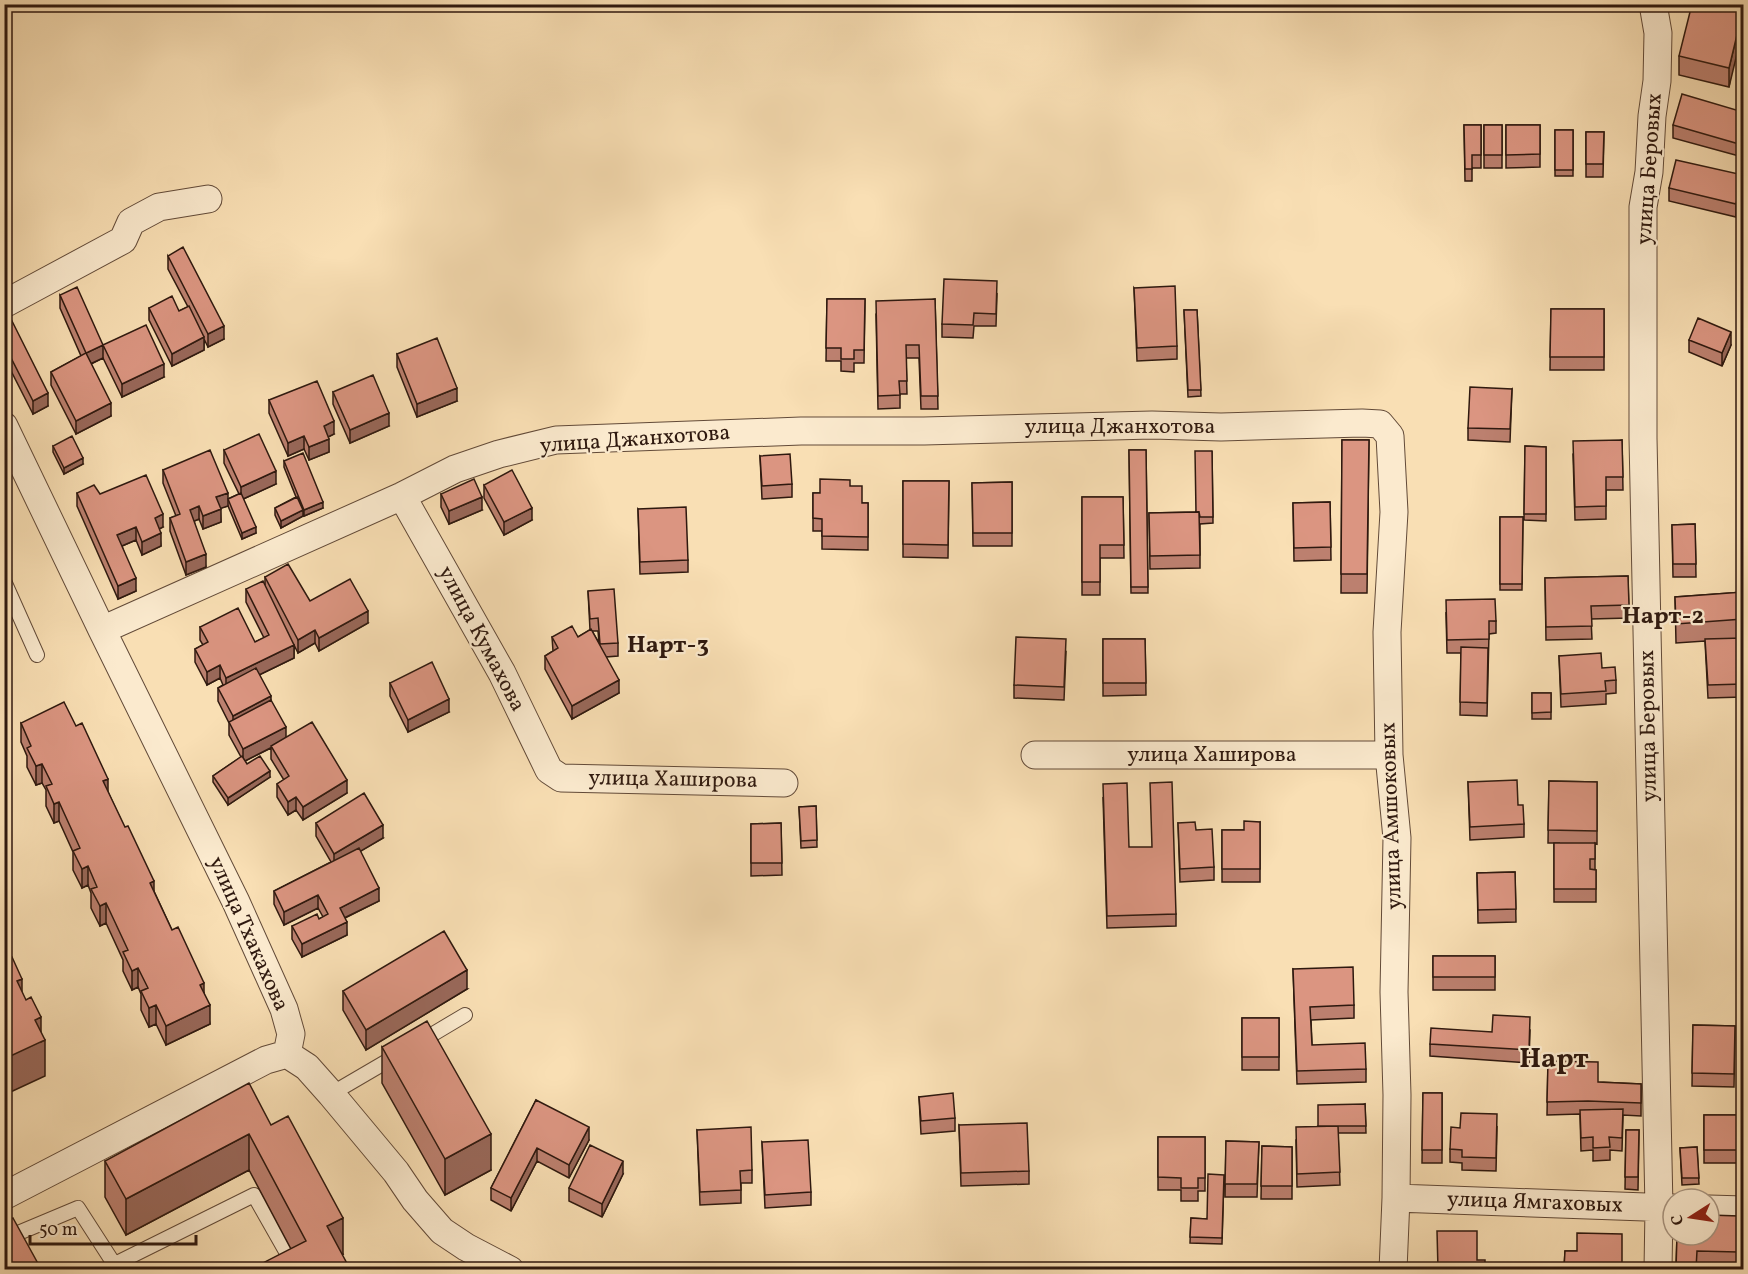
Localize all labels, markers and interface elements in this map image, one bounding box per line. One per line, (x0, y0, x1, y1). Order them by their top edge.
street label: улица Беровых (1629, 92, 1671, 246)
street label: улица Джанхотова (1025, 412, 1215, 443)
street label: улица Джанхотова (539, 418, 731, 462)
street label: улица Кумахова (429, 561, 533, 717)
district label: Нарт-2 (1622, 600, 1704, 634)
district label: Нарт-3 (627, 629, 709, 663)
street label: улица Беровых (1632, 650, 1666, 802)
street label: улица Амшоковых (1373, 722, 1411, 910)
street label: улица Хаширова (1127, 740, 1297, 771)
street label: улица Хаширова (588, 763, 758, 797)
street label: улица Тхакахова (200, 852, 296, 1016)
district label: Нарт (1519, 1040, 1589, 1079)
street label: улица Ямгаховых (1446, 1184, 1624, 1222)
north arrow (1661, 1187, 1721, 1247)
scale bar (30, 1208, 196, 1246)
text: С (1666, 1212, 1690, 1227)
text: 50 m (39, 1218, 78, 1243)

